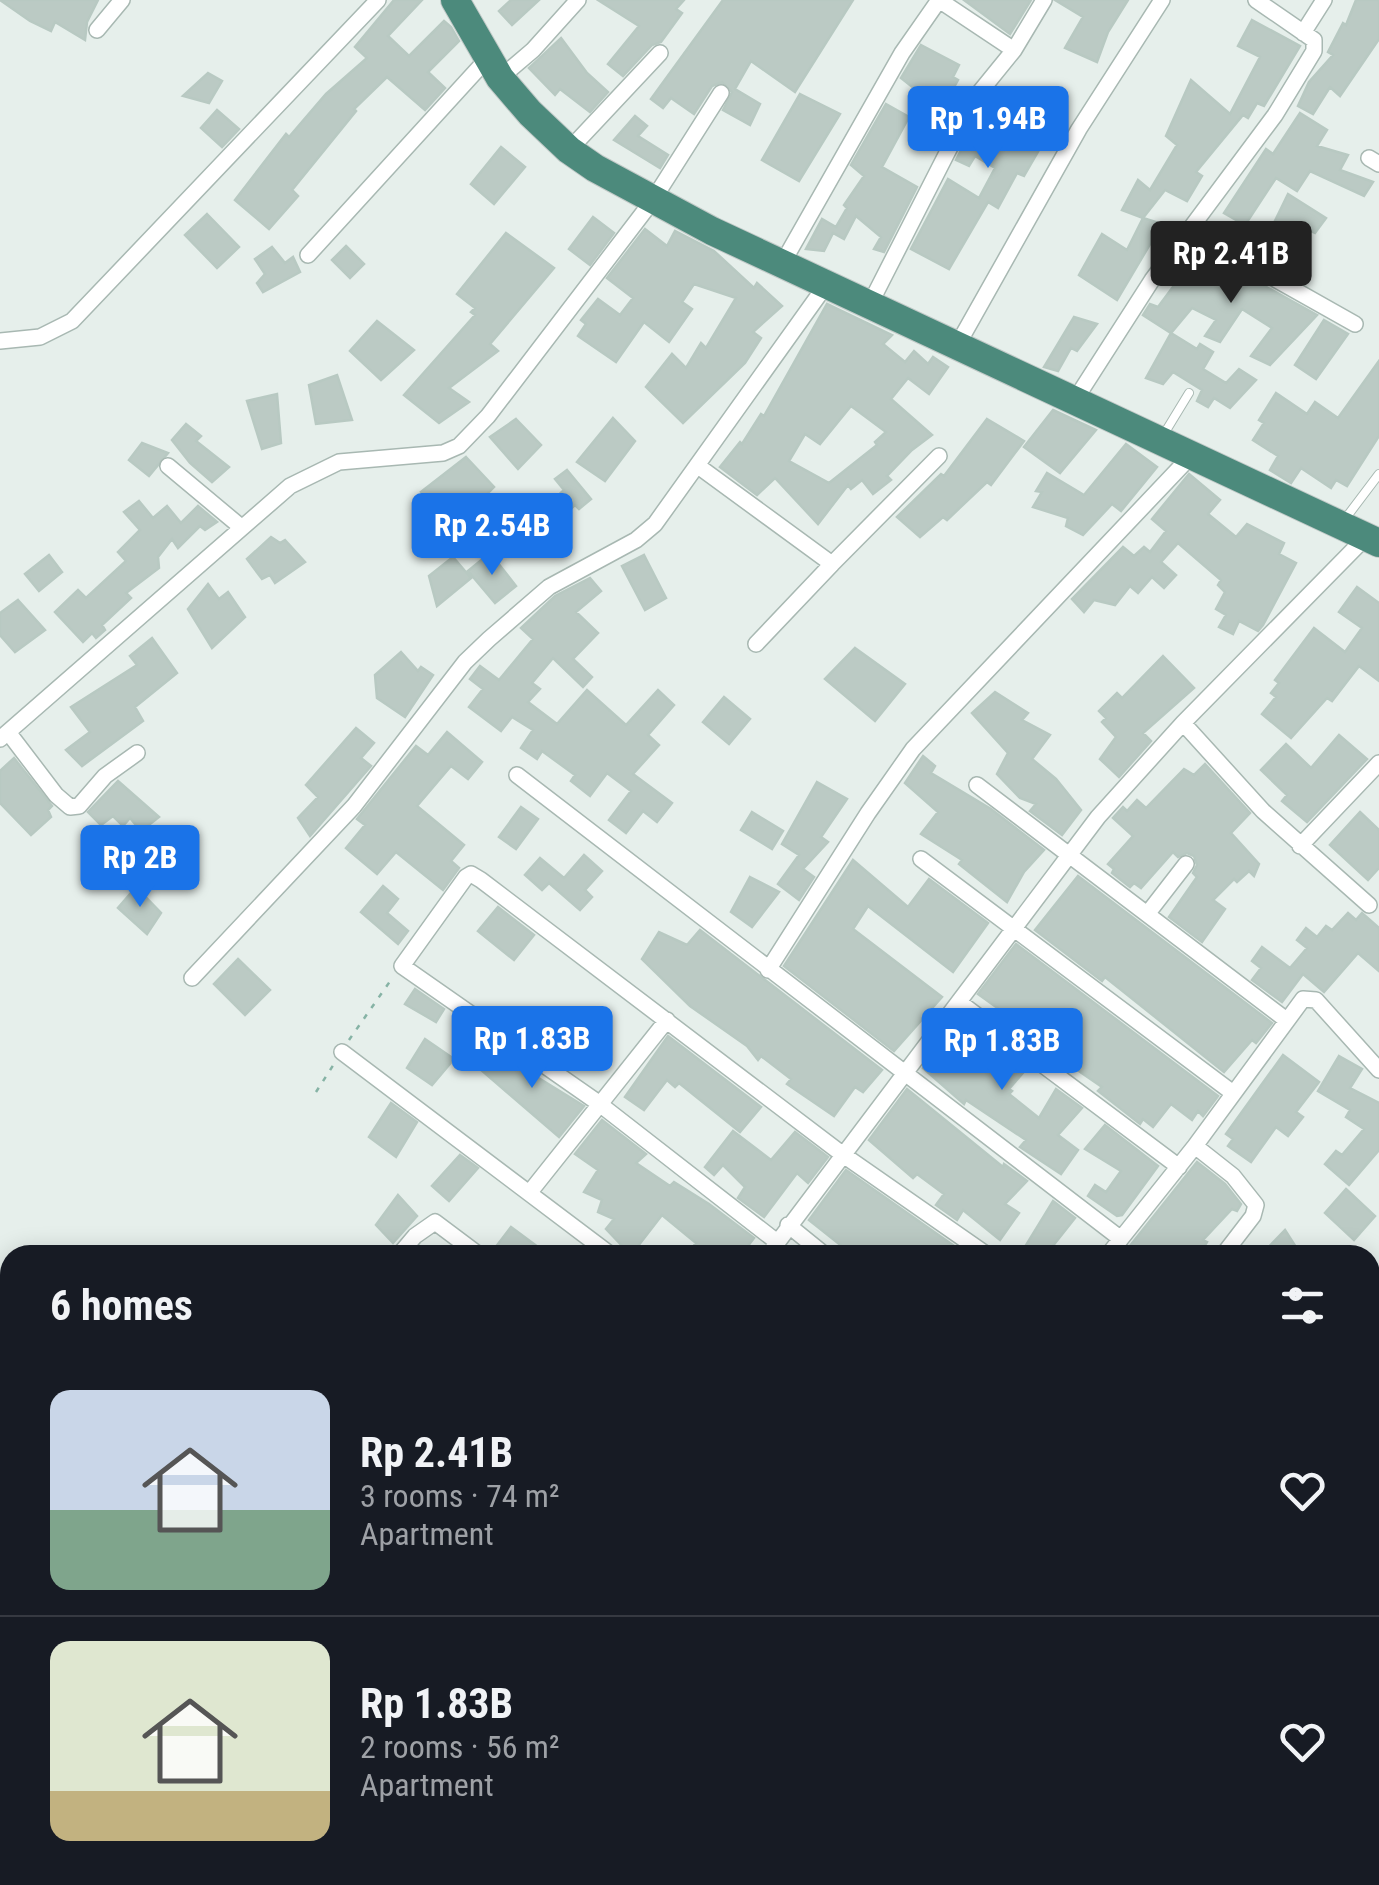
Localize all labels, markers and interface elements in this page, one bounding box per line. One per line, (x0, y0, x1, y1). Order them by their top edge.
pin: Rp 1.94B (885, 86, 1091, 171)
text: Rp 1.94B (930, 99, 1046, 137)
pin: Rp 2.41B (1128, 221, 1334, 306)
text: Rp 2.41B (1173, 234, 1289, 272)
pin: Rp 2.54B (389, 493, 595, 578)
text: Rp 2.54B (434, 506, 550, 544)
pin: Rp 2B (70, 825, 210, 910)
text: Rp 2B (102, 838, 178, 876)
pin: Rp 1.83B (429, 1006, 635, 1091)
pin: Rp 1.83B (899, 1008, 1105, 1093)
text: Rp 1.83B (474, 1019, 590, 1057)
text: Rp 1.83B (944, 1021, 1060, 1059)
icon: filters (1275, 1278, 1330, 1333)
text: 6 homes (50, 1281, 193, 1330)
text: Rp 2.41B (360, 1428, 513, 1477)
icon: home (130, 1430, 250, 1550)
icon: heart (1275, 1463, 1330, 1518)
text: 3 rooms · 74 m² (360, 1477, 559, 1515)
text: Apartment (360, 1515, 494, 1553)
text: Rp 1.83B (360, 1679, 513, 1728)
icon: home (130, 1681, 250, 1801)
icon: heart (1275, 1714, 1330, 1769)
text: 2 rooms · 56 m² (360, 1728, 559, 1766)
text: Apartment (360, 1766, 494, 1804)

